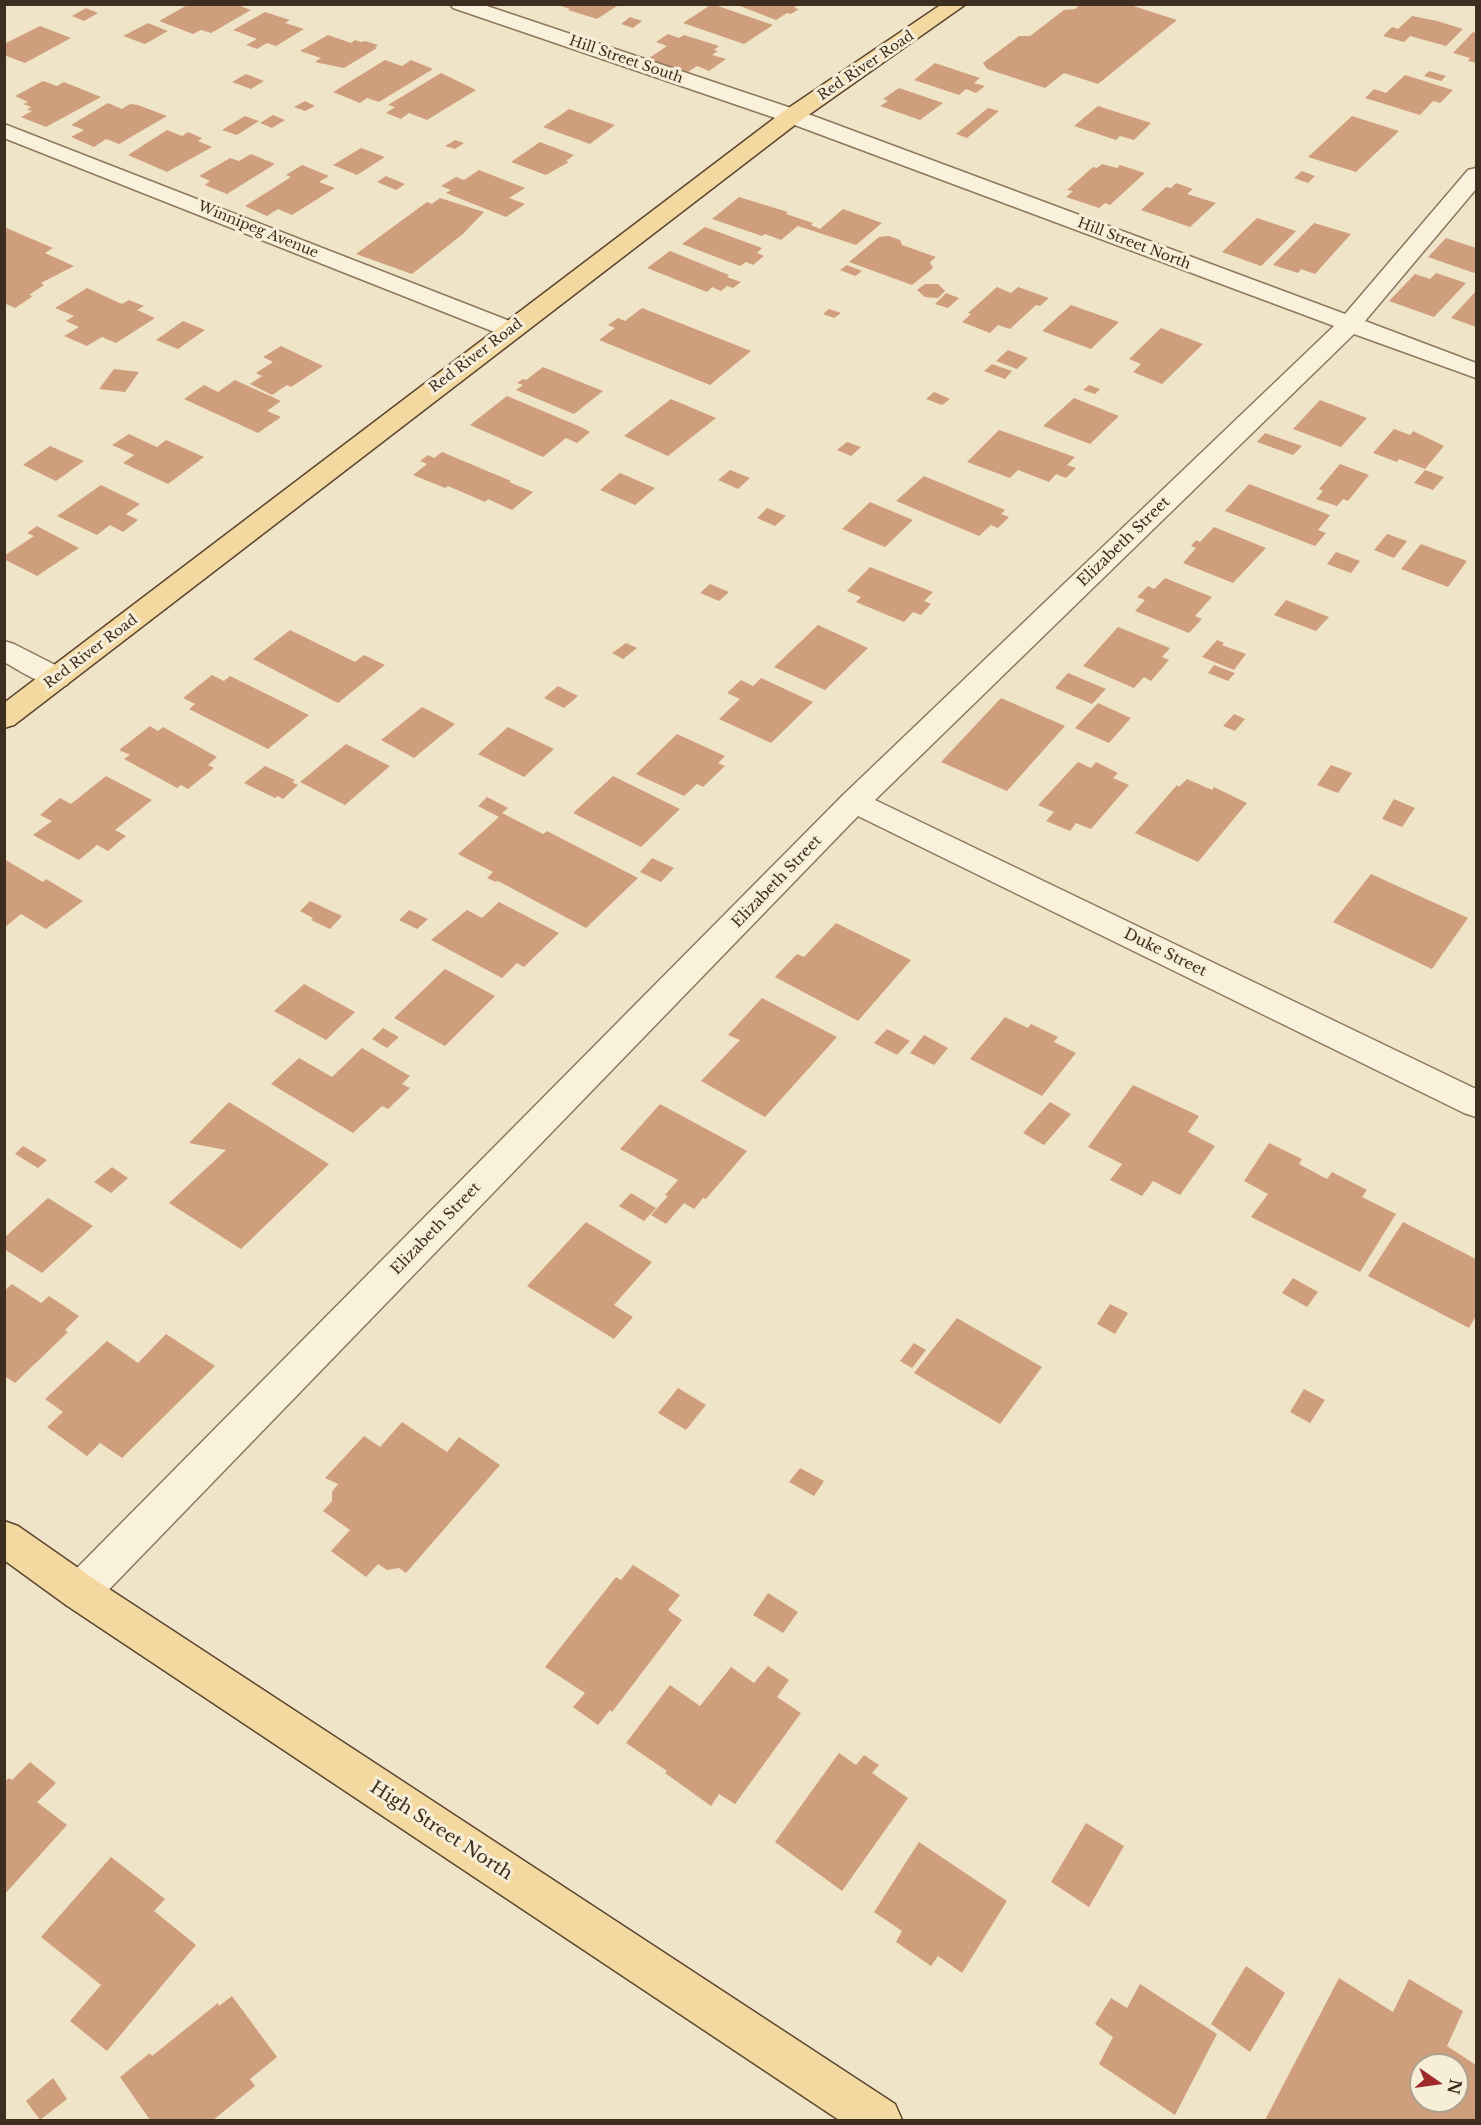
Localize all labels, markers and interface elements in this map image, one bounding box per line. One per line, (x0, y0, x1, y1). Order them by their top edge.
street label: Red River Road (815, 28, 917, 104)
street label: Hill Street South (567, 33, 685, 87)
street label: Winnipeg Avenue (195, 198, 321, 262)
street label: Hill Street North (1075, 215, 1193, 273)
street label: Red River Road (426, 315, 526, 397)
street label: Elizabeth Street (1074, 493, 1174, 591)
street label: Red River Road (41, 611, 141, 693)
street label: Elizabeth Street (728, 832, 826, 932)
street label: Duke Street (1121, 925, 1209, 981)
street label: Elizabeth Street (387, 1179, 485, 1279)
street label: High Street North (366, 1777, 516, 1885)
north arrow (1409, 2053, 1469, 2113)
text: N (1443, 2077, 1466, 2096)

